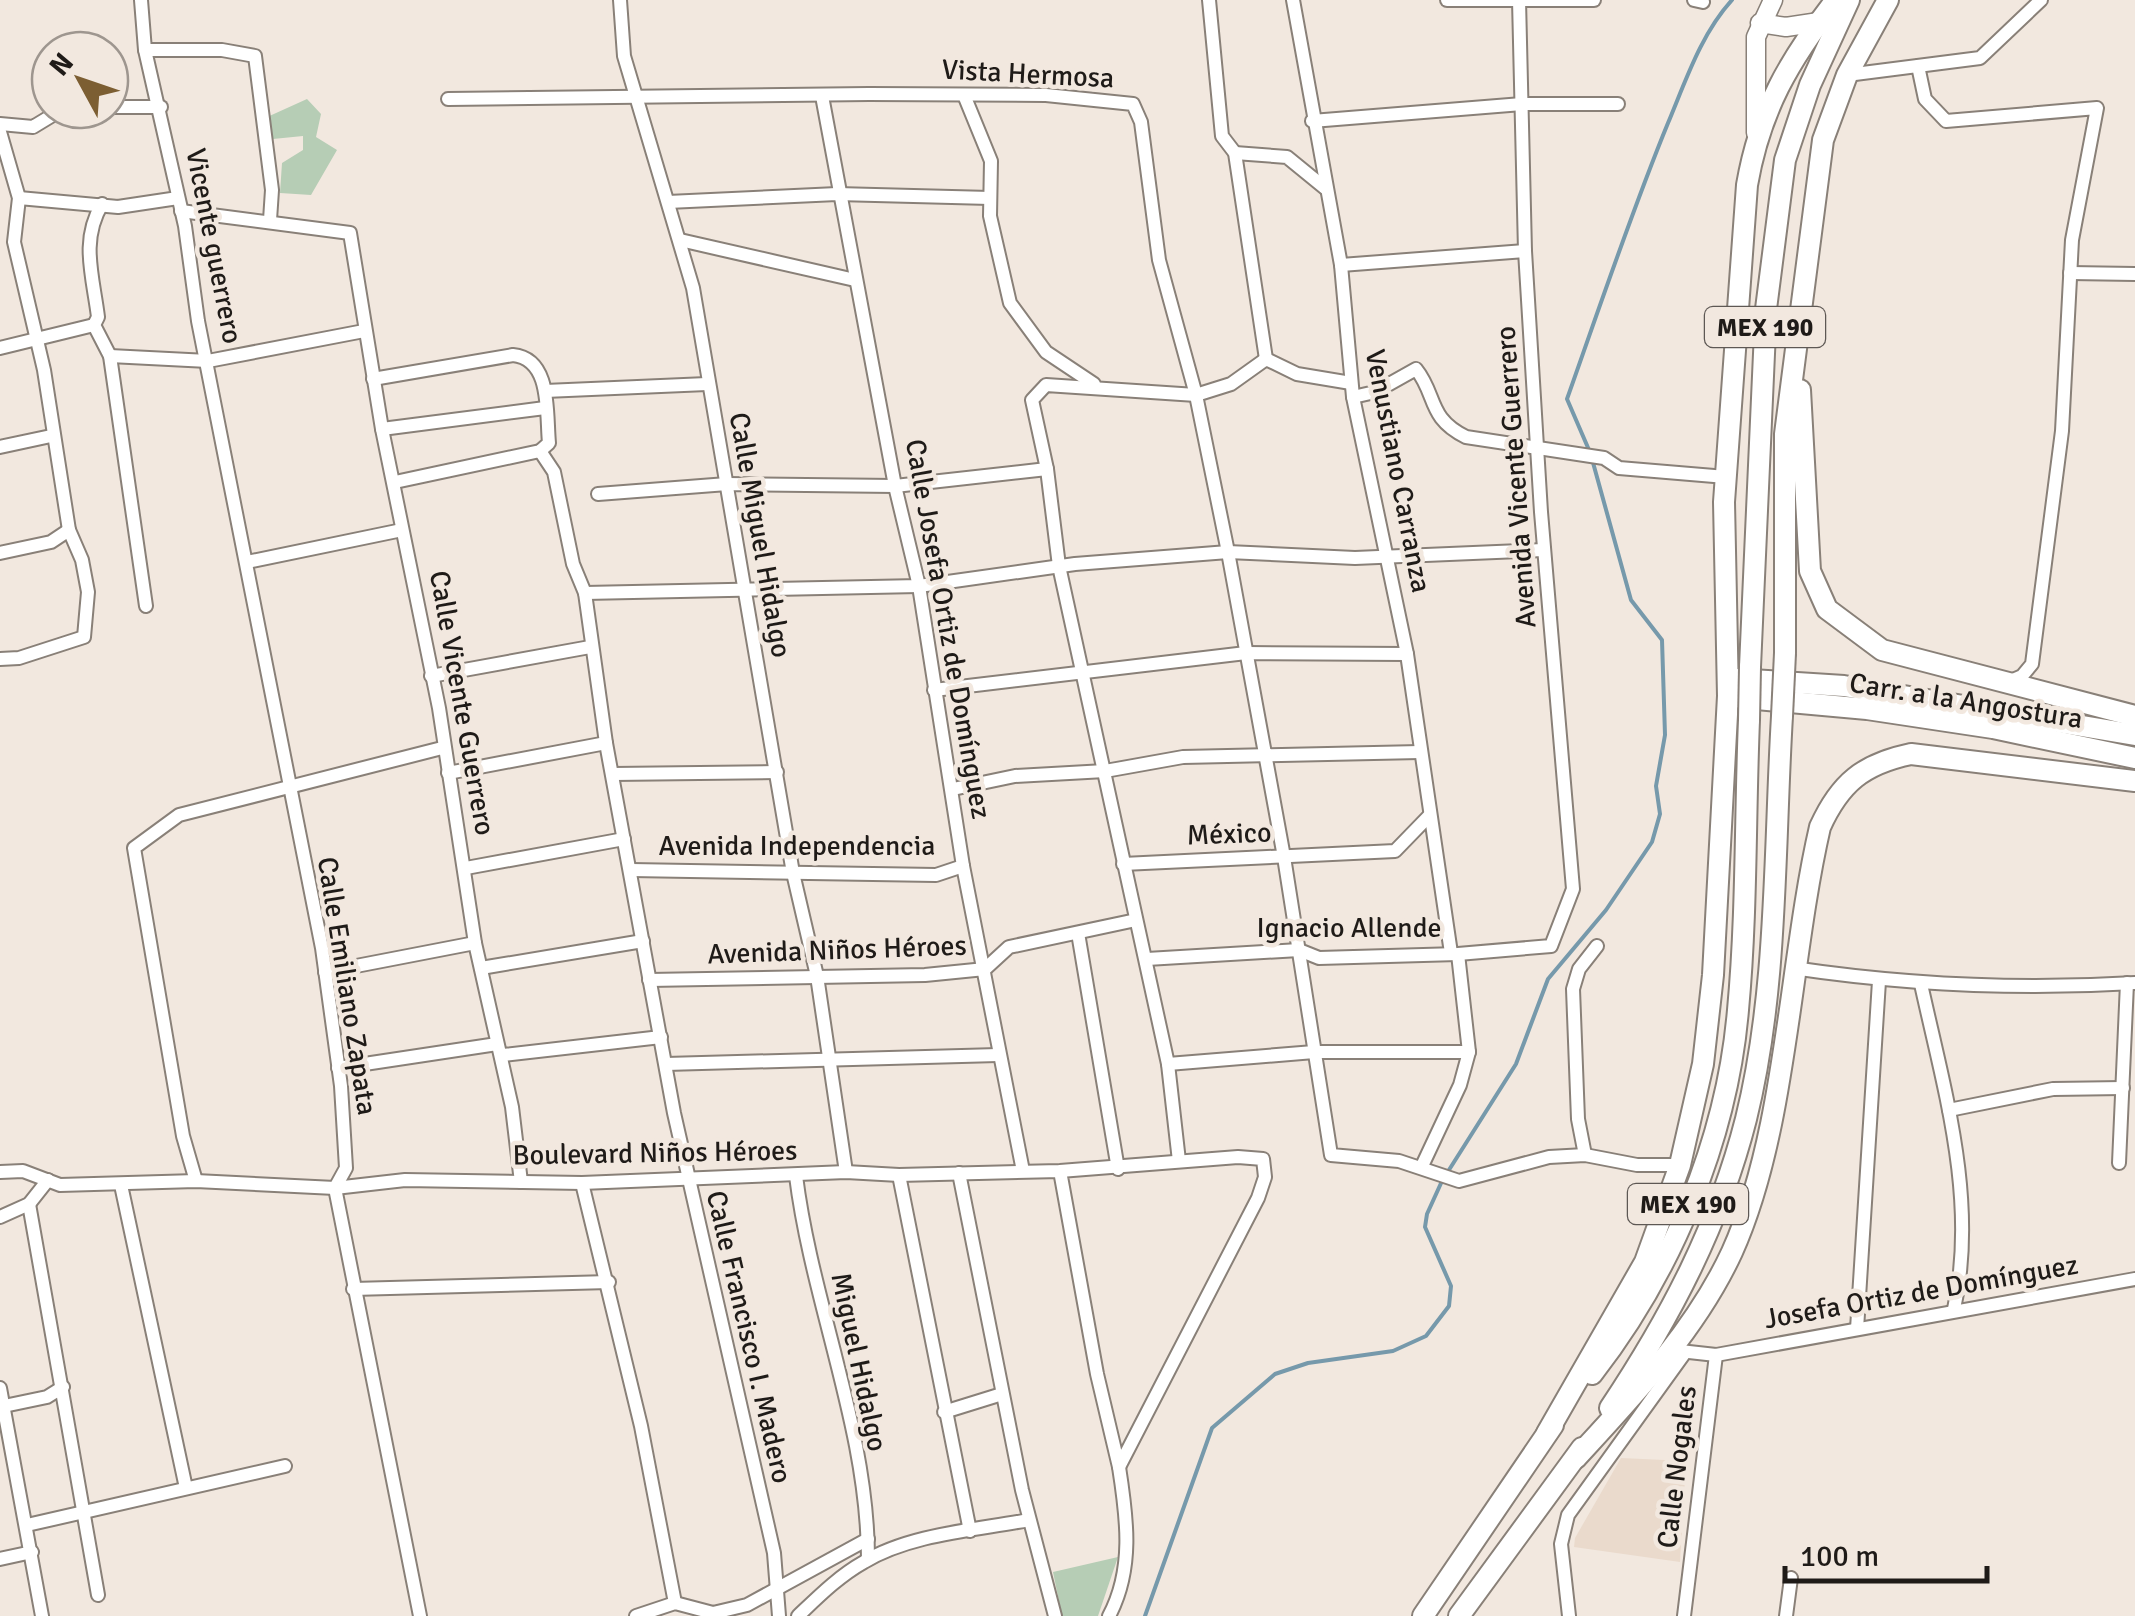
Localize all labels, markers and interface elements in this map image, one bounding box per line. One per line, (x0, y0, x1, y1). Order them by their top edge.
north arrow (30, 30, 130, 130)
text: N (42, 46, 81, 83)
street label: Vista Hermosa (941, 53, 1115, 95)
street label: Vicente guerrero (178, 145, 250, 347)
road number: MEX 190 (1705, 307, 1825, 347)
street label: Avenida Vicente Guerrero (1488, 325, 1544, 629)
street label: Venustiano Carranza (1358, 347, 1438, 595)
street label: Calle Miguel Hidalgo (722, 410, 798, 660)
street label: Calle Josefa Ortiz de Domínguez (898, 436, 998, 822)
street label: Calle Vicente Guerrero (422, 568, 502, 838)
street label: Carr. a la Angostura (1847, 666, 2085, 736)
street label: México (1186, 816, 1272, 852)
street label: Avenida Independencia (659, 829, 935, 863)
street label: Calle Emiliano Zapata (310, 855, 384, 1117)
street label: Ignacio Allende (1257, 911, 1442, 945)
street label: Avenida Niños Héroes (707, 928, 967, 972)
street label: Boulevard Niños Héroes (512, 1134, 798, 1172)
road number: MEX 190 (1628, 1184, 1748, 1224)
street label: Calle Francisco I. Madero (699, 1187, 799, 1487)
street label: Josefa Ortiz de Domínguez (1761, 1248, 2081, 1336)
street label: Miguel Hidalgo (824, 1270, 894, 1454)
street label: Calle Nogales (1650, 1384, 1704, 1550)
scale bar (1785, 1521, 1988, 1583)
text: 100 m (1800, 1538, 1879, 1575)

